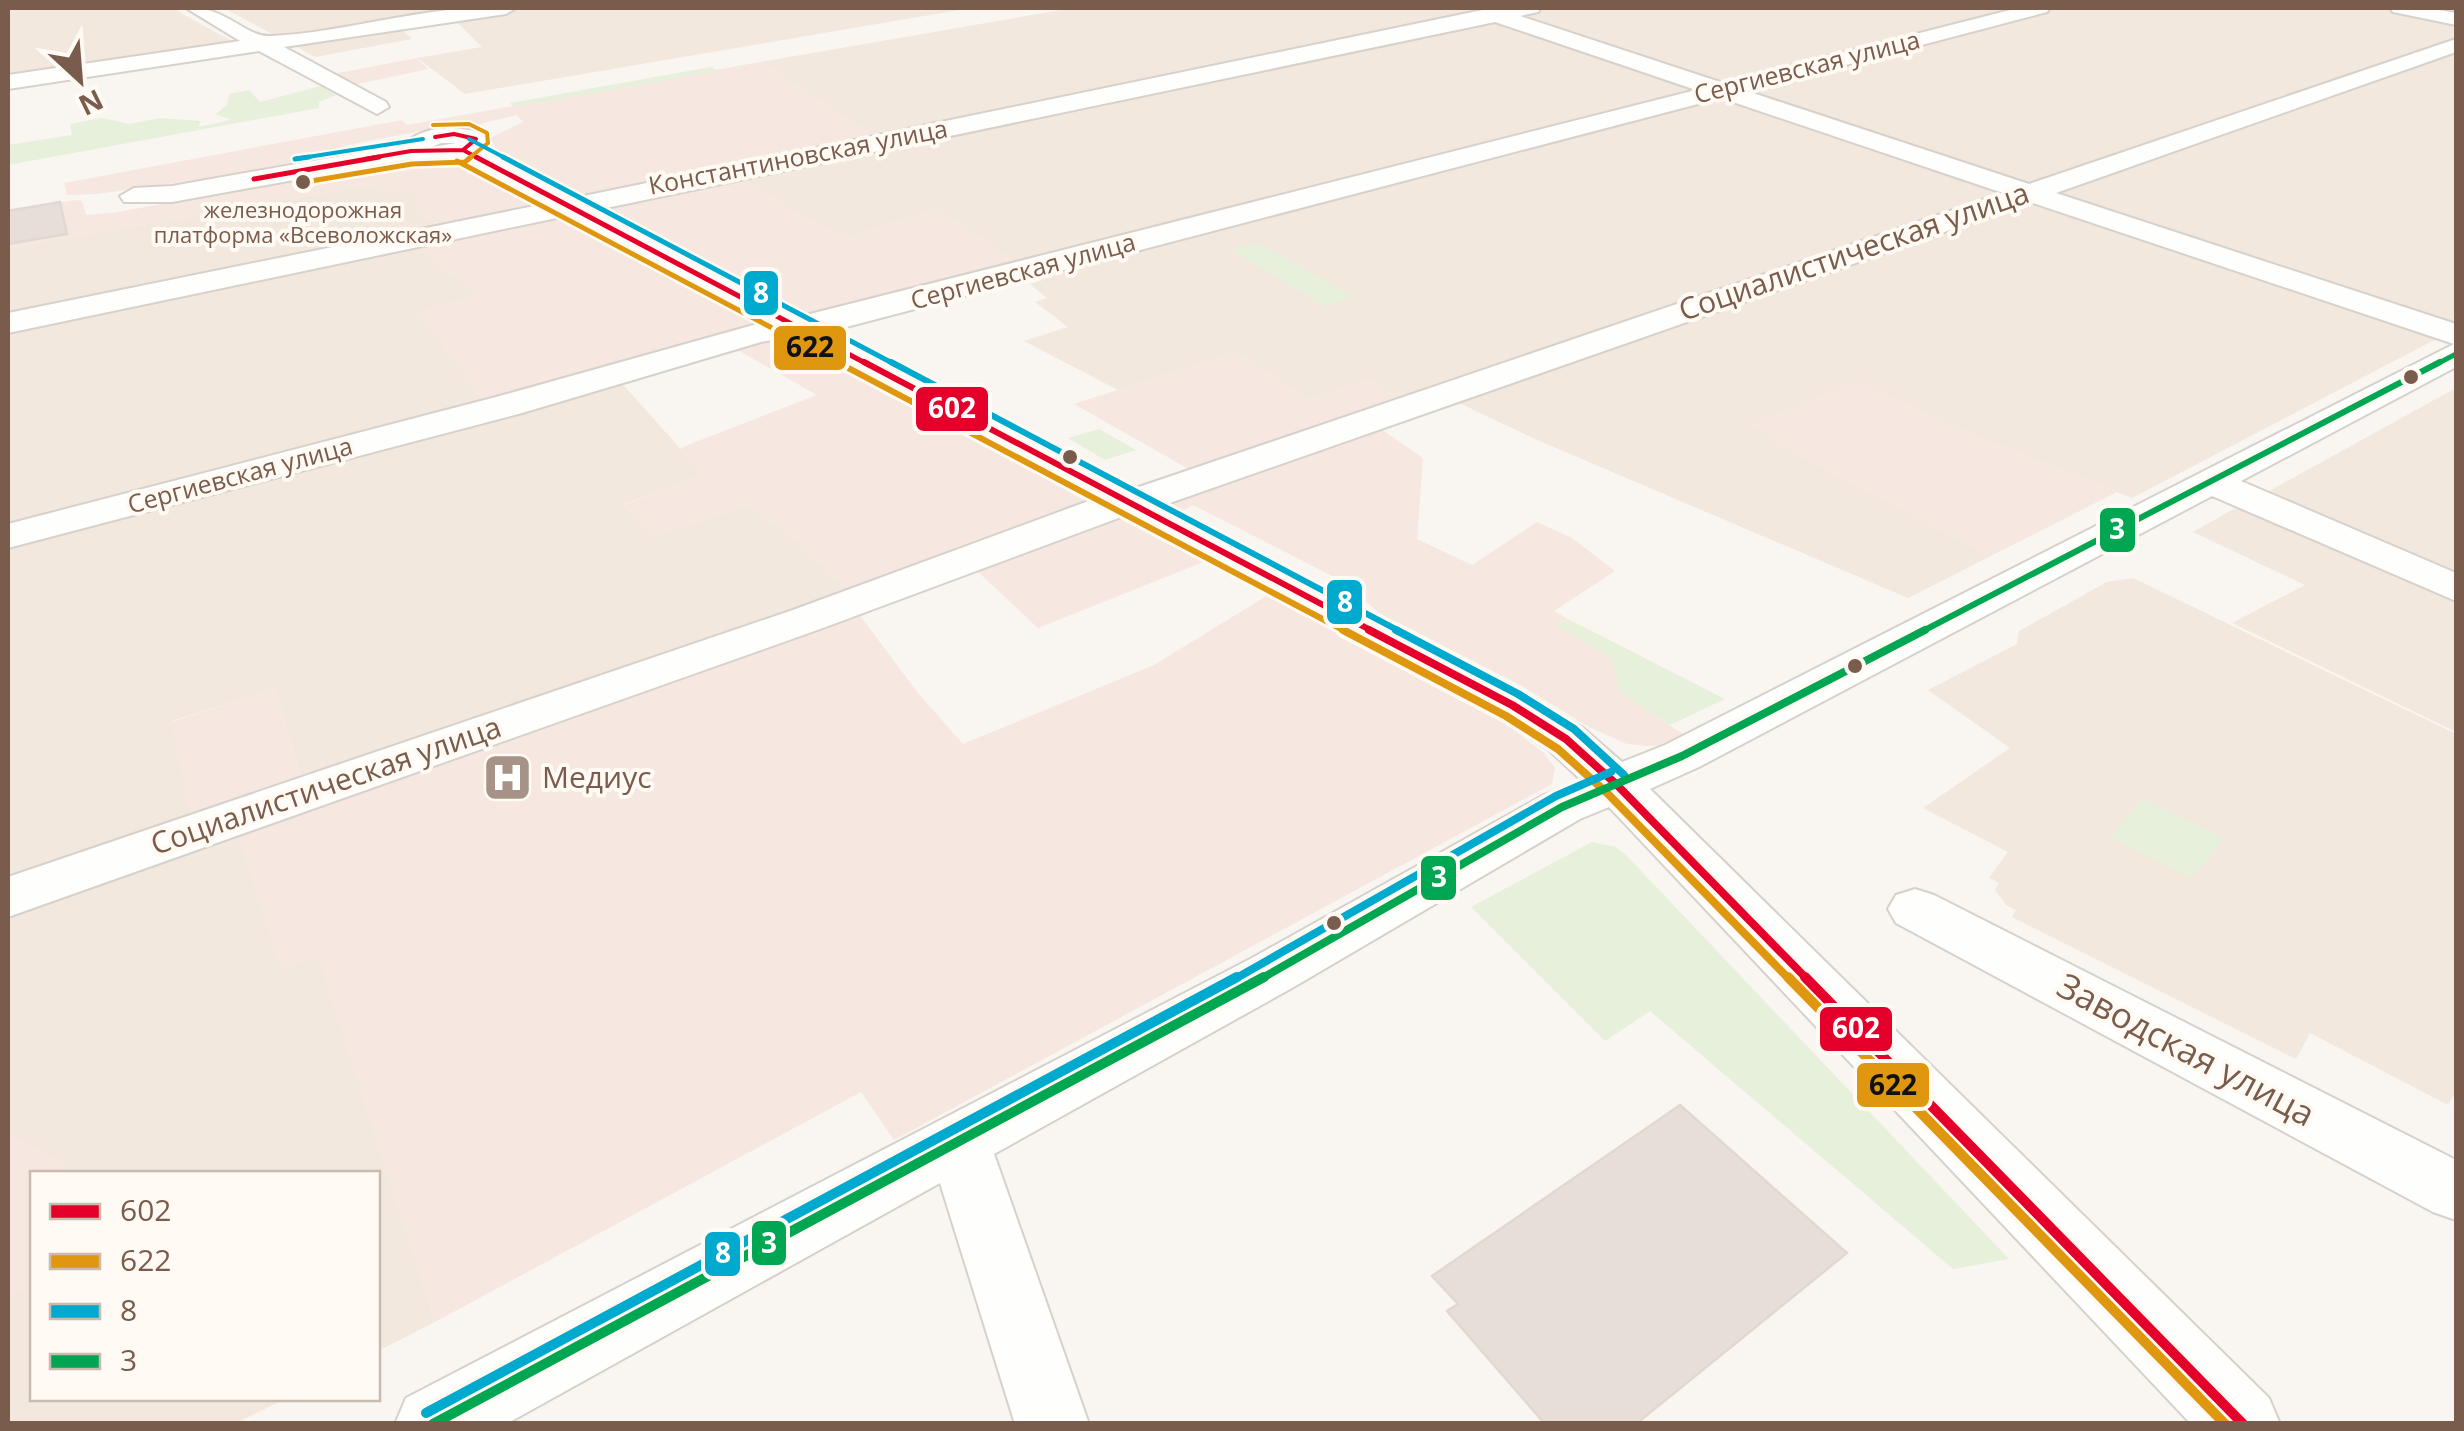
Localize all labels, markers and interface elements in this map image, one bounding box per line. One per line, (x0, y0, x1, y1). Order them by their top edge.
street label: Сергиевская улица (1690, 22, 1923, 111)
north arrow (30, 30, 130, 130)
text: N (73, 81, 110, 125)
street label: Константиновская улица (645, 110, 950, 202)
street label: Социалистическая улица (1673, 171, 2034, 330)
marker: железнодорожная платформа «Всеволожская» (293, 172, 313, 192)
place label: железнодорожная платформа «Всеволожская» (154, 194, 452, 249)
street label: Сергиевская улица (907, 224, 1139, 316)
line badge: 8 (742, 269, 780, 317)
text: 8 (753, 273, 769, 311)
line badge: 622 (772, 324, 848, 372)
text: 622 (786, 327, 834, 365)
unlabelled marker (2401, 367, 2421, 387)
line badge: 602 (914, 385, 990, 433)
text: 602 (928, 388, 976, 426)
street label: Сергиевская улица (124, 428, 356, 520)
unlabelled marker (1060, 447, 1080, 467)
line badge: 3 (2098, 506, 2137, 554)
text: 3 (2109, 509, 2125, 547)
line badge: 8 (1325, 578, 1364, 626)
text: 8 (1337, 582, 1353, 620)
unlabelled marker (1845, 656, 1865, 676)
street label: Социалистическая улица (145, 705, 506, 864)
hospital icon: Медиус (481, 752, 533, 804)
place label: Медиус (542, 756, 652, 797)
line badge: 3 (1419, 854, 1458, 902)
text: 3 (1431, 857, 1447, 895)
unlabelled marker (1324, 913, 1344, 933)
street label: Заводская улица (2050, 961, 2324, 1136)
line badge: 602 (1818, 1005, 1894, 1053)
text: 602 (1832, 1008, 1880, 1046)
line badge: 622 (1855, 1061, 1931, 1109)
text: 622 (1869, 1065, 1917, 1103)
legend (30, 1171, 380, 1401)
text: 602 (120, 1189, 171, 1230)
line badge: 3 (750, 1219, 788, 1267)
text: 3 (761, 1223, 777, 1261)
line badge: 8 (703, 1230, 742, 1278)
text: 8 (715, 1233, 731, 1271)
text: 622 (120, 1239, 171, 1280)
text: 8 (120, 1289, 137, 1330)
text: 3 (120, 1339, 137, 1380)

